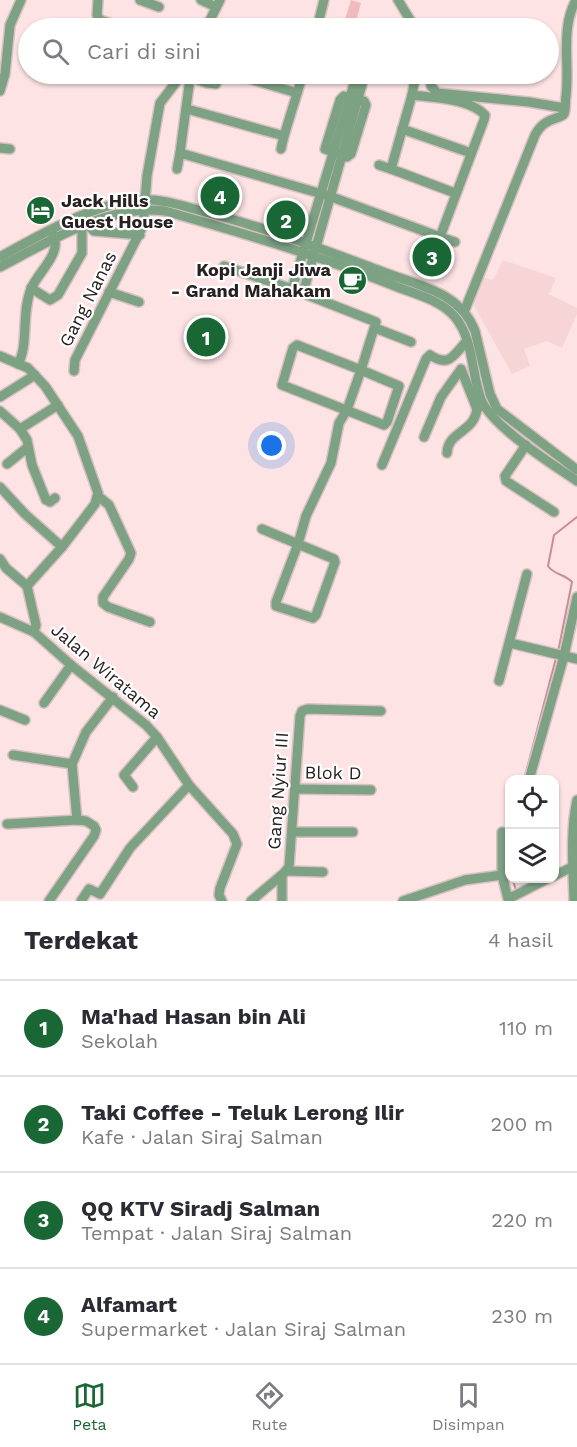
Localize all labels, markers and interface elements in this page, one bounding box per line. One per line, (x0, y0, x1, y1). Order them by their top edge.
search box (18, 18, 559, 84)
icon: search (39, 35, 72, 68)
text: Cari di sini (87, 39, 201, 64)
pin: 4 (200, 174, 240, 218)
place label: Jack Hills Guest House (61, 190, 173, 232)
hotel icon: Jack Hills Guest House (24, 195, 56, 227)
pin: 2 (266, 198, 306, 242)
pin: 3 (412, 234, 452, 280)
street label: Gang Nanas (55, 248, 121, 350)
place label: Kopi Janji Jiwa - Grand Mahakam (171, 259, 332, 301)
cafe icon: Kopi Janji Jiwa - Grand Mahakam (336, 264, 368, 296)
pin: 1 (186, 314, 226, 360)
your location (257, 431, 286, 460)
street label: Jalan Wiratama (47, 619, 165, 723)
street label: Gang Nyiur III (263, 732, 292, 850)
street label: Blok D (304, 762, 362, 783)
map controls (505, 775, 559, 883)
button: locate (505, 775, 559, 829)
button: layers (505, 829, 559, 883)
text: Terdekat (24, 925, 138, 955)
text: 4 hasil (488, 928, 553, 952)
text: Ma'had Hasan bin Ali (81, 1004, 306, 1029)
text: 1 (39, 1016, 48, 1040)
text: 110 m (499, 1016, 553, 1040)
text: Sekolah (81, 1029, 158, 1053)
text: Taki Coffee - Teluk Lerong Ilir (81, 1100, 404, 1125)
text: 2 (38, 1112, 49, 1136)
text: 200 m (491, 1112, 553, 1136)
text: Kafe · Jalan Siraj Salman (81, 1125, 323, 1149)
text: QQ KTV Siradj Salman (81, 1196, 320, 1221)
text: 3 (38, 1208, 49, 1232)
text: 220 m (491, 1208, 553, 1232)
text: Tempat · Jalan Siraj Salman (81, 1221, 352, 1245)
text: Alfamart (81, 1292, 177, 1317)
text: 4 (37, 1304, 50, 1328)
text: 230 m (491, 1304, 553, 1328)
text: Supermarket · Jalan Siraj Salman (81, 1317, 406, 1341)
tab: Peta (72, 1379, 107, 1434)
tab: Rute (251, 1379, 288, 1434)
tab: Disimpan (432, 1379, 505, 1434)

